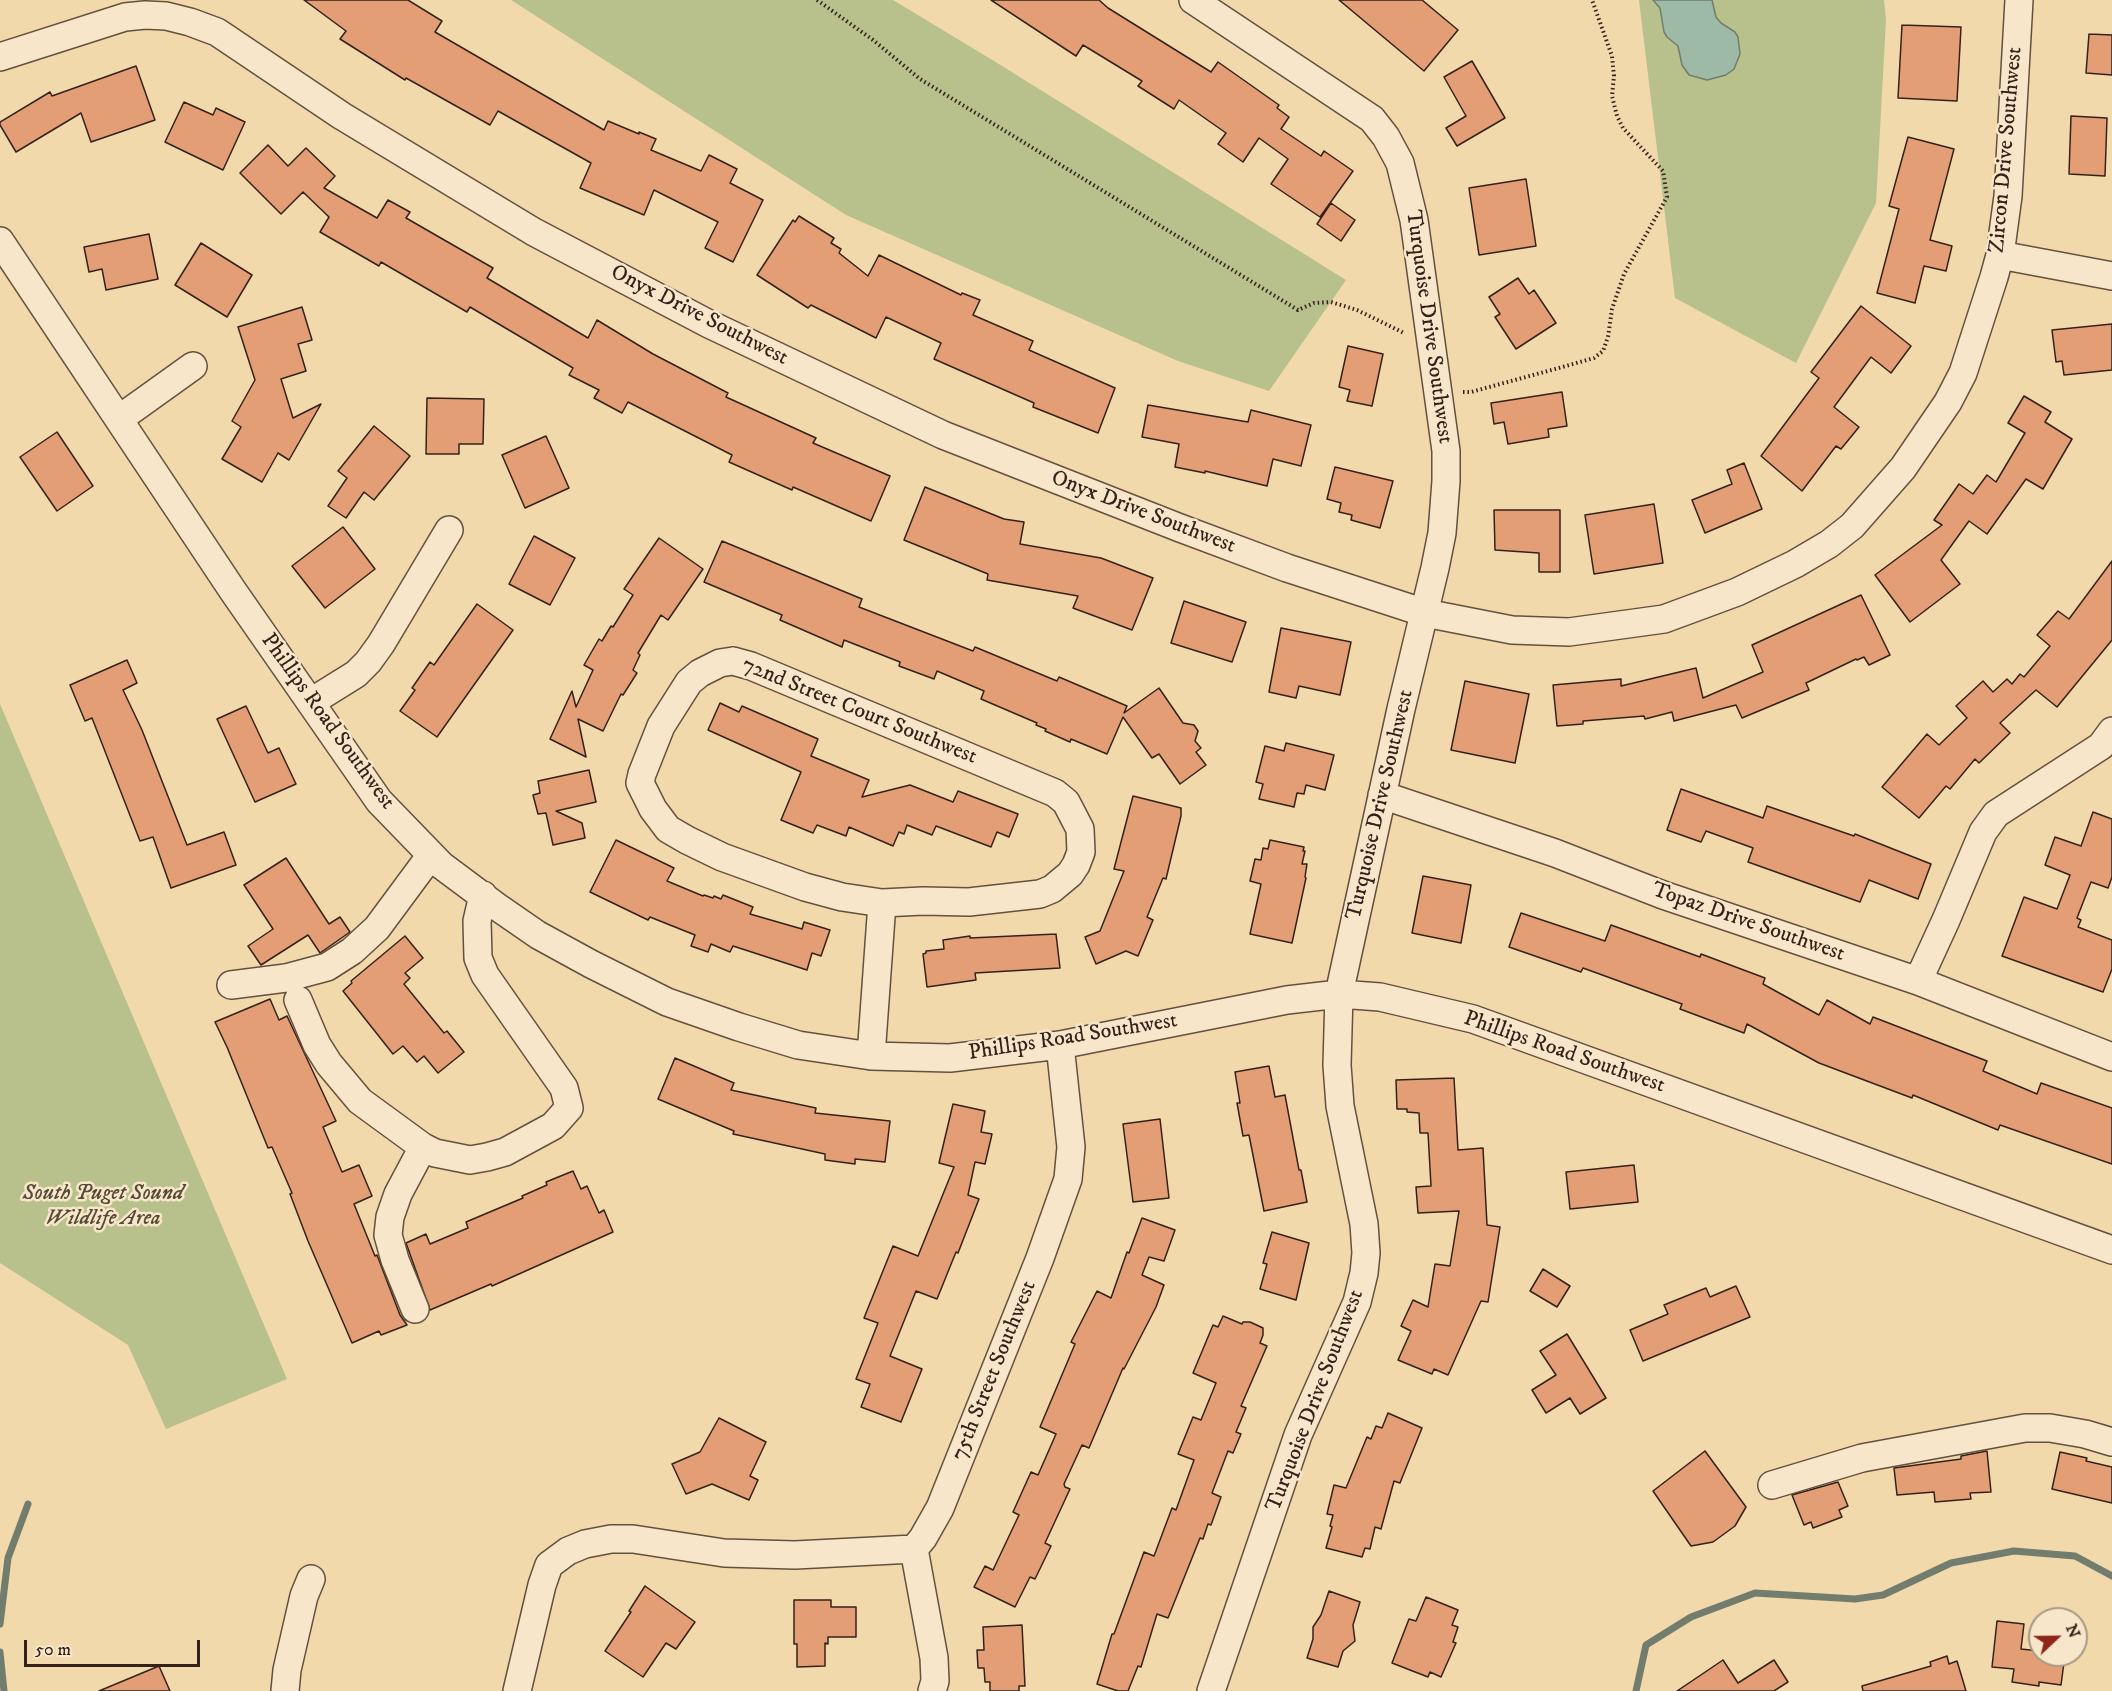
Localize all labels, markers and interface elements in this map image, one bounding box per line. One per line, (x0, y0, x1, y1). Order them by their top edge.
street label: Zircon Drive Southwest (1985, 46, 2029, 254)
street label: Turquoise Drive Southwest (1399, 209, 1457, 445)
street label: Onyx Drive Southwest (606, 260, 792, 372)
street label: Onyx Drive Southwest (1047, 466, 1239, 560)
street label: Phillips Road Southwest (254, 629, 400, 815)
street label: 72nd Street Court Southwest (738, 653, 980, 771)
street label: Turquoise Drive Southwest (1342, 687, 1420, 923)
street label: Topaz Drive Southwest (1648, 878, 1848, 968)
street label: Phillips Road Southwest (1460, 1006, 1668, 1100)
street label: Phillips Road Southwest (967, 1008, 1179, 1068)
park label: South Puget Sound Wildlife Area (23, 1181, 183, 1232)
street label: 75th Street Southwest (947, 1277, 1043, 1465)
street label: Turquoise Drive Southwest (1262, 1286, 1370, 1516)
north arrow (2028, 1607, 2088, 1667)
text: N (2061, 1621, 2085, 1641)
scale bar (27, 1628, 202, 1666)
text: 50 m (35, 1639, 71, 1661)

